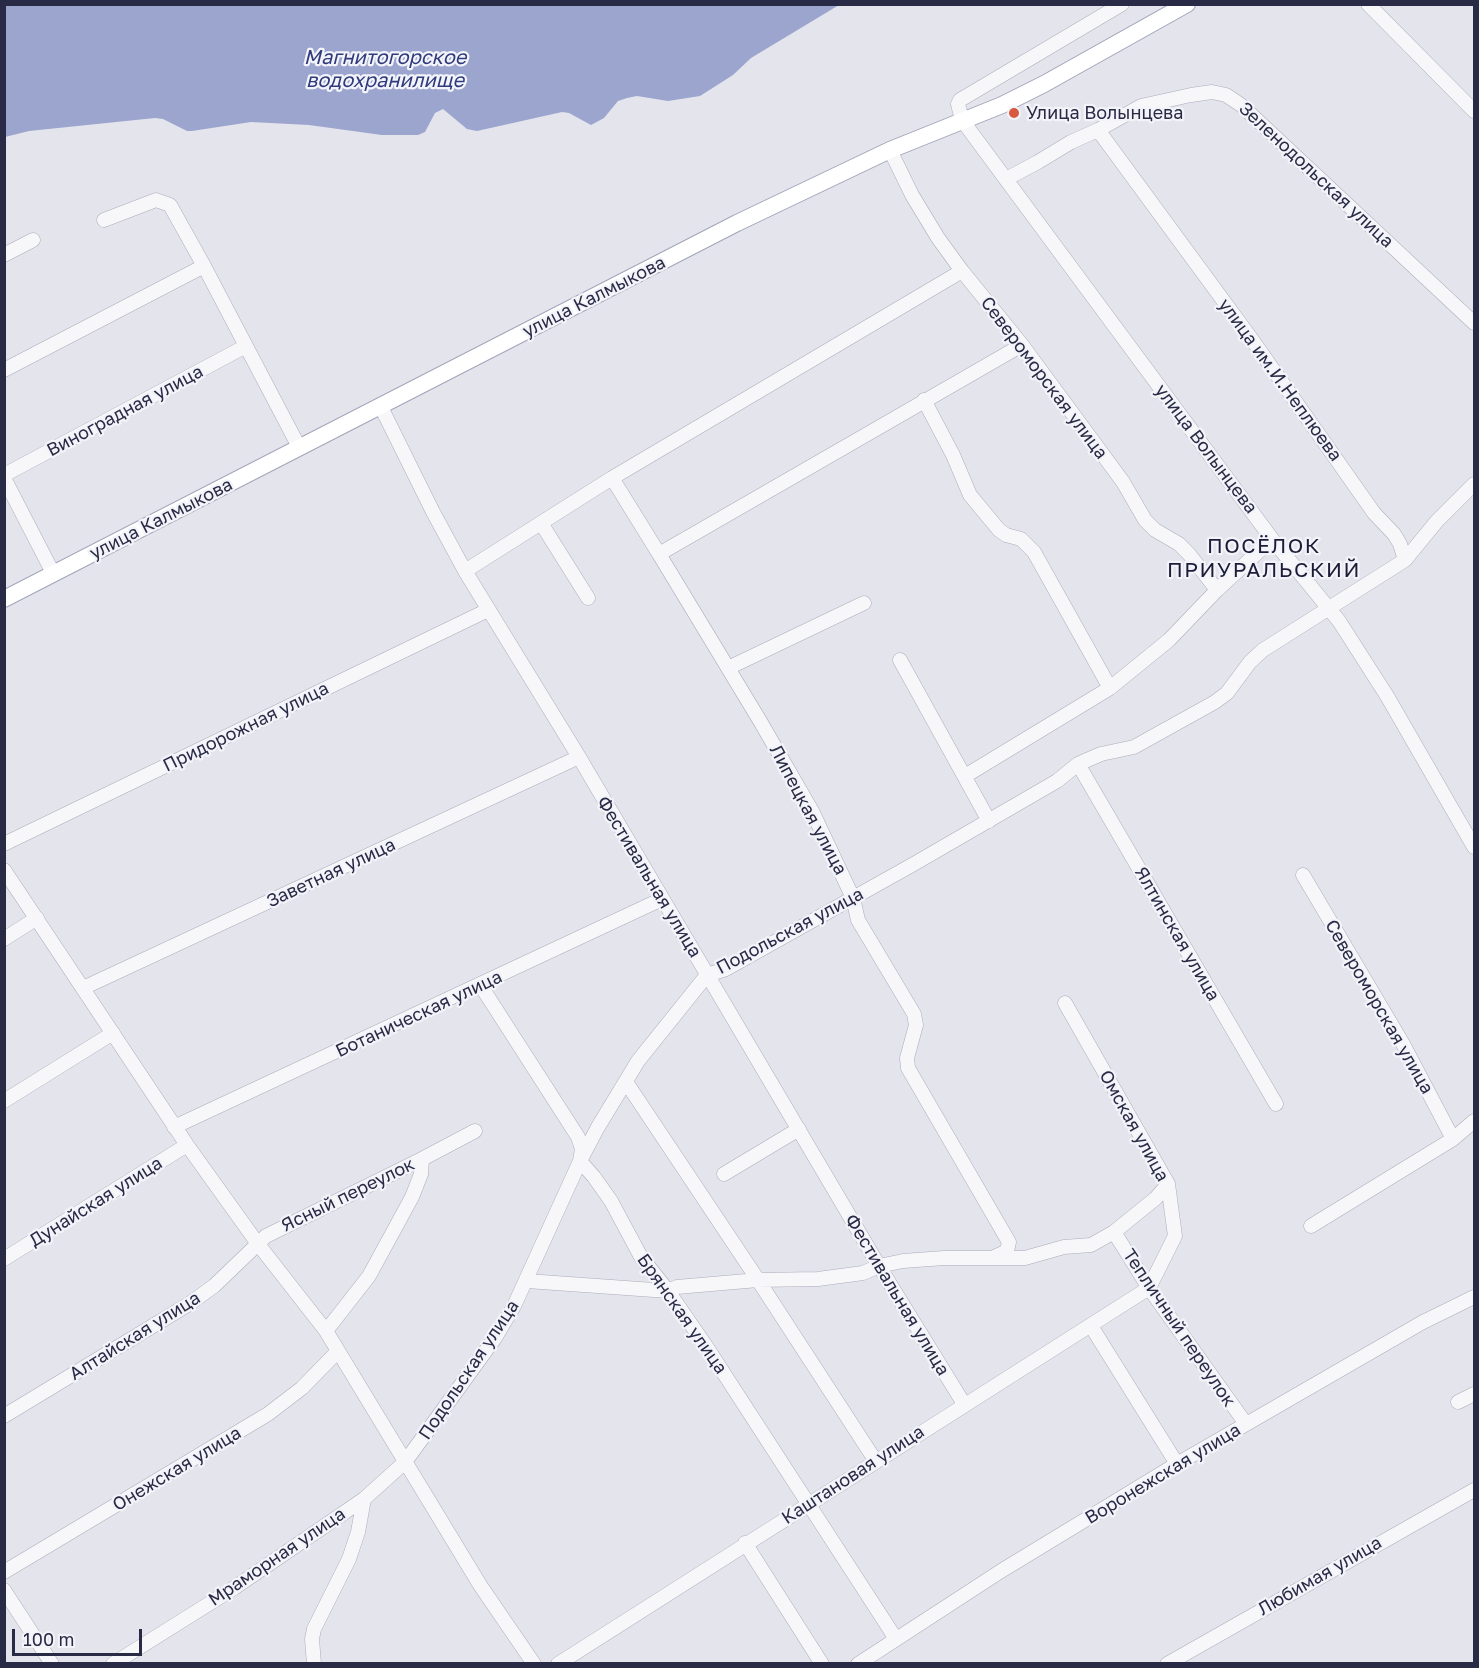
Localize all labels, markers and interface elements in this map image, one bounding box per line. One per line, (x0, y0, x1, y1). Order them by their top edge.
water label: Магнитогорское водохранилище (304, 46, 466, 93)
street label: Зеленодольская улица (1234, 98, 1398, 252)
place label: Улица Волынцева (1026, 102, 1183, 124)
marker: Улица Волынцева (1007, 106, 1021, 120)
street label: улица Калмыкова (519, 252, 669, 342)
street label: Североморская улица (976, 293, 1112, 463)
street label: улица им.И.Неплюева (1214, 294, 1346, 466)
street label: Виноградная улица (43, 361, 207, 461)
street label: улица Волынцева (1150, 380, 1262, 518)
street label: улица Калмыкова (86, 474, 236, 564)
district label: ПОСЁЛОК ПРИУРАЛЬСКИЙ (1167, 533, 1361, 583)
street label: Придорожная улица (160, 677, 332, 777)
street label: Липецкая улица (765, 741, 851, 879)
street label: Фестивальная улица (592, 792, 706, 962)
street label: Заветная улица (263, 834, 399, 912)
street label: Ялтинская улица (1130, 863, 1224, 1005)
street label: Подольская улица (713, 883, 867, 979)
street label: Североморская улица (1320, 916, 1438, 1098)
street label: Ботаническая улица (332, 966, 506, 1062)
street label: Омская улица (1095, 1067, 1173, 1185)
street label: Дунайская улица (26, 1152, 166, 1252)
street label: Ясный переулок (278, 1153, 418, 1237)
street label: Фестивальная улица (840, 1210, 954, 1380)
street label: Тепличный переулок (1118, 1245, 1240, 1411)
street label: Брянская улица (632, 1250, 732, 1378)
street label: Алтайская улица (66, 1287, 204, 1385)
street label: Подольская улица (414, 1296, 524, 1444)
street label: Воронежская улица (1081, 1419, 1245, 1529)
street label: Каштановая улица (778, 1421, 928, 1529)
street label: Онежская улица (109, 1422, 245, 1516)
street label: Мраморная улица (205, 1503, 349, 1611)
street label: Любимая улица (1254, 1532, 1386, 1620)
scale bar (15, 1617, 146, 1655)
text: 100 m (23, 1628, 74, 1650)

